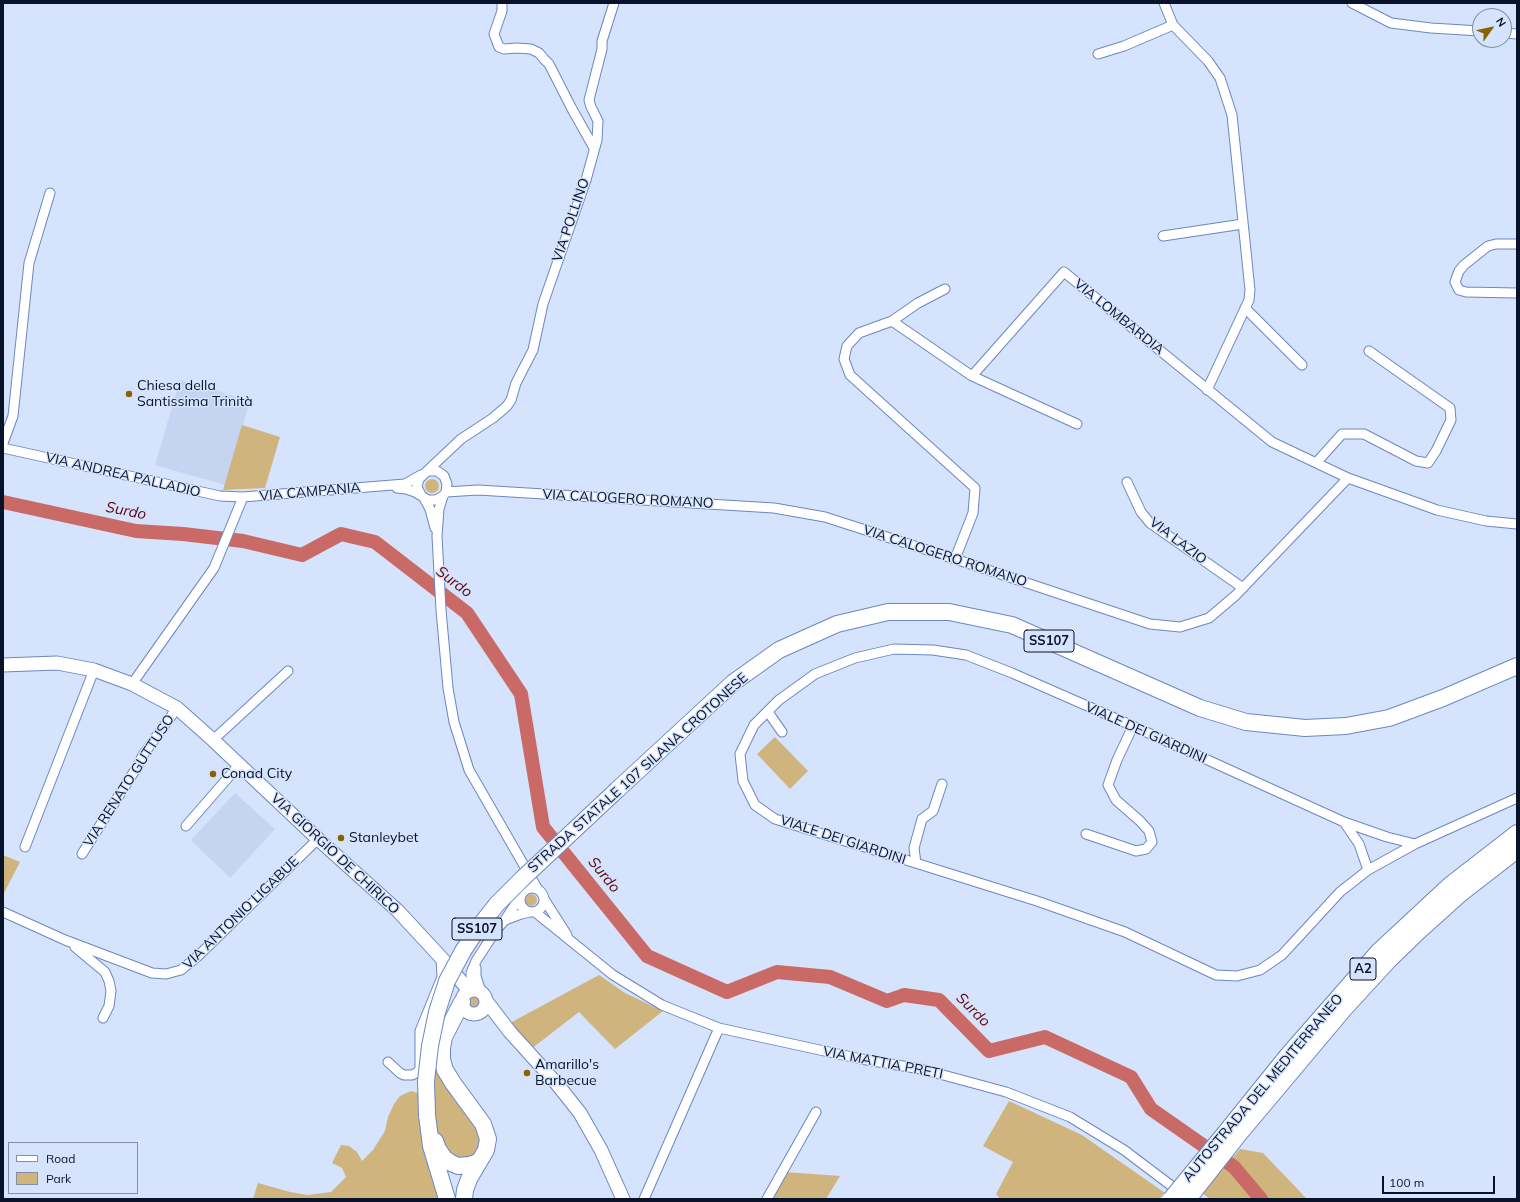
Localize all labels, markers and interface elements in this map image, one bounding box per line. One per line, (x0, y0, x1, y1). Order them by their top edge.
north arrow (1472, 8, 1512, 48)
text: N (1493, 15, 1509, 29)
street label: VIA POLLINO (549, 176, 593, 264)
street label: VIA LOMBARDIA (1071, 276, 1167, 358)
place label: Chiesa della Santissima Trinità (137, 378, 253, 410)
marker: Chiesa della Santissima Trinità (124, 389, 134, 399)
street label: VIA ANDREA PALLADIO (44, 449, 202, 501)
street label: VIA CAMPANIA (259, 479, 361, 505)
street label: VIA CALOGERO ROMANO (542, 486, 714, 512)
water label: Surdo (104, 498, 148, 524)
street label: VIA LAZIO (1146, 514, 1210, 568)
street label: VIA CALOGERO ROMANO (861, 522, 1029, 590)
water label: Surdo (432, 563, 476, 601)
road number: SS107 (1024, 630, 1074, 652)
street label: STRADA STATALE 107 SILANA CROTONESE (525, 670, 751, 876)
street label: VIALE DEI GIARDINI (1083, 699, 1209, 767)
street label: VIA RENATO GUTTUSO (80, 712, 178, 850)
place label: Conad City (221, 766, 292, 782)
marker: Conad City (208, 769, 218, 779)
street label: VIA GIORGIO DE CHIRICO (267, 790, 403, 918)
street label: VIALE DEI GIARDINI (778, 812, 908, 868)
place label: Stanleybet (349, 830, 418, 846)
marker: Stanleybet (336, 833, 346, 843)
street label: VIA ANTONIO LIGABUE (179, 853, 303, 973)
water label: Surdo (584, 853, 624, 897)
road number: SS107 (452, 918, 502, 940)
road number: A2 (1350, 958, 1376, 980)
water label: Surdo (952, 989, 994, 1031)
street label: AUTOSTRADA DEL MEDITERRANEO (1179, 991, 1347, 1185)
street label: VIA MATTIA PRETI (821, 1043, 945, 1083)
place label: Amarillo's Barbecue (535, 1057, 599, 1090)
marker: Amarillo's Barbecue (522, 1068, 532, 1078)
legend (8, 1142, 138, 1194)
text: Road (46, 1151, 75, 1166)
scale bar (1384, 1168, 1497, 1194)
text: Park (46, 1171, 71, 1186)
text: 100 m (1389, 1175, 1424, 1190)

